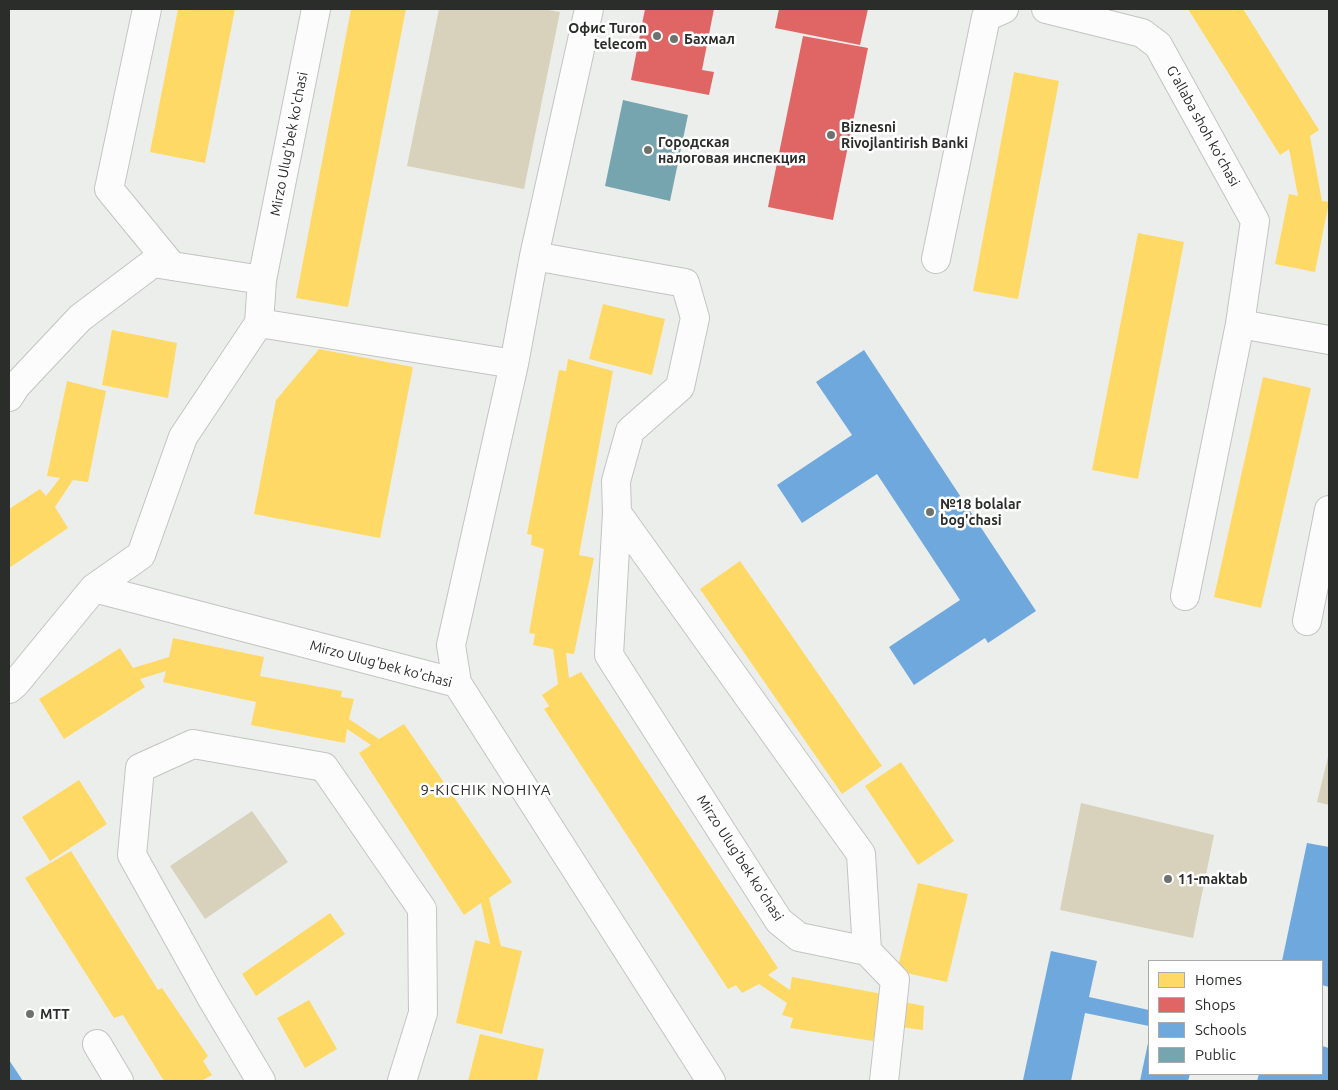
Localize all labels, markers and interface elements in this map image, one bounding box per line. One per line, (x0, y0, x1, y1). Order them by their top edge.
place label: Офис Turon telecom (568, 20, 647, 52)
marker: Офис Turon telecom (651, 30, 663, 42)
place label: Бахмал (684, 31, 735, 47)
marker: Бахмал (668, 33, 680, 45)
street label: G'allaba shoh ko'chasi (1163, 63, 1243, 189)
street label: Mirzo Ulug'bek ko'chasi (267, 70, 311, 218)
place label: Biznesni Rivojlantirish Banki (841, 119, 968, 152)
marker: Biznesni Rivojlantirish Banki (825, 129, 837, 141)
place label: Городская налоговая инспекция (658, 134, 806, 166)
marker: Городская налоговая инспекция (642, 144, 654, 156)
place label: №18 bolalar bog'chasi (940, 496, 1021, 528)
marker: №18 bolalar bog'chasi (924, 506, 936, 518)
street label: Mirzo Ulug'bek ko'chasi (308, 637, 454, 691)
district label: 9-KICHIK NOHIYA (419, 781, 553, 799)
street label: Mirzo Ulug'bek ko'chasi (693, 792, 787, 924)
place label: 11-maktab (1178, 871, 1248, 887)
marker: 11-maktab (1162, 873, 1174, 885)
legend (1148, 960, 1323, 1075)
text: Homes (1195, 971, 1242, 988)
text: Shops (1195, 996, 1236, 1013)
place label: MTT (40, 1006, 70, 1022)
marker: MTT (24, 1008, 36, 1020)
text: Schools (1195, 1021, 1246, 1038)
text: Public (1195, 1046, 1236, 1063)

